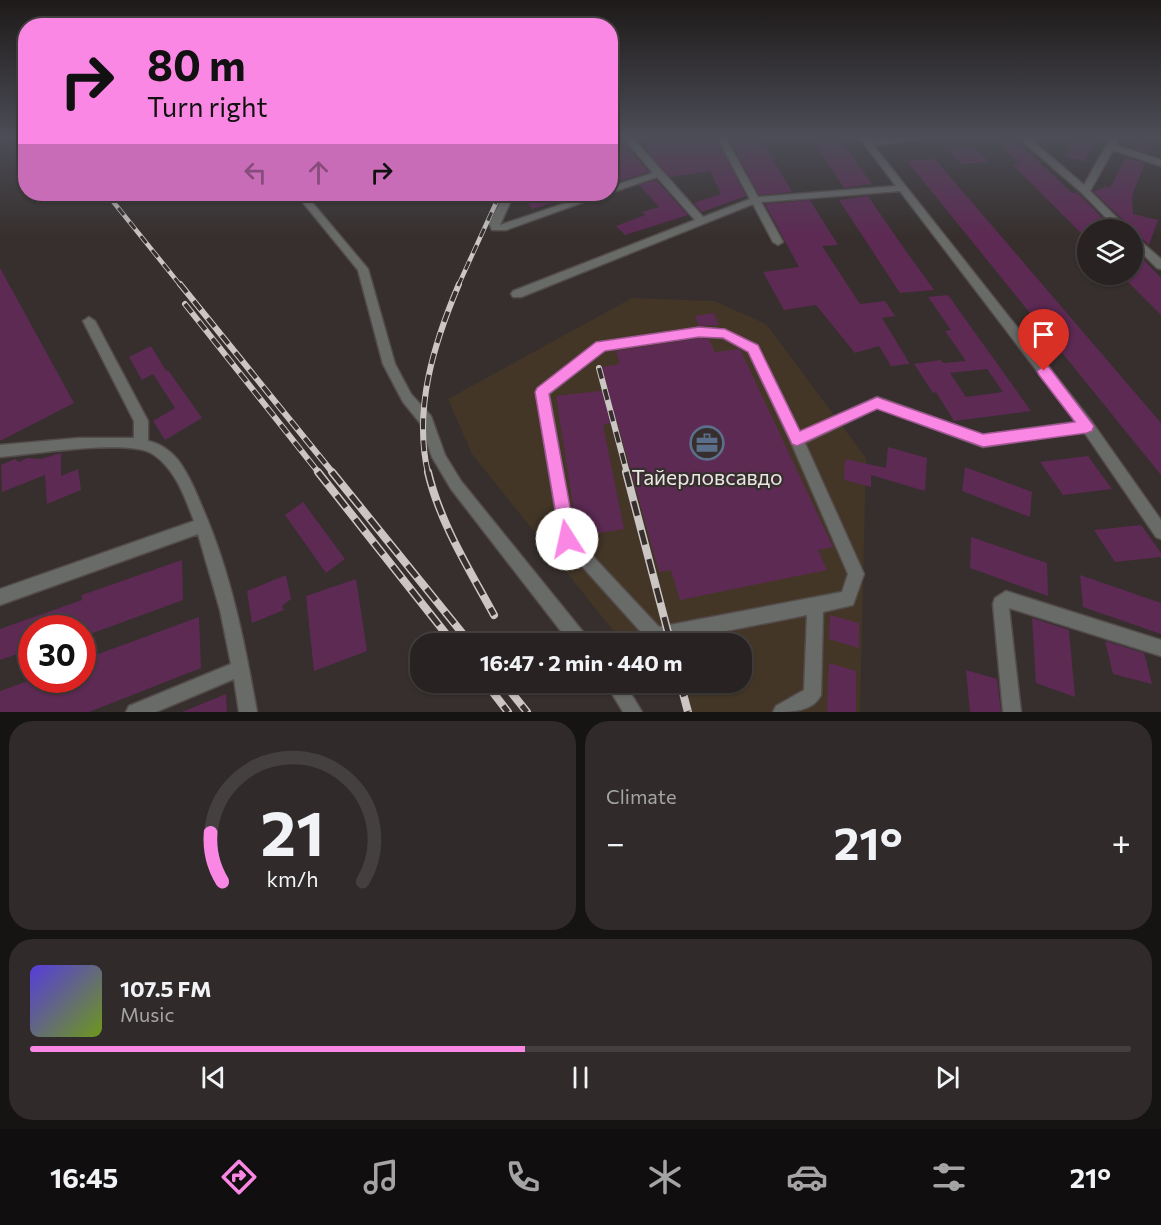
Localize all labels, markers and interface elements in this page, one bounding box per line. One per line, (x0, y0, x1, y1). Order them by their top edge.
text: 80 m (147, 38, 246, 90)
icon: right (48, 42, 126, 120)
text: Turn right (147, 90, 267, 123)
icon: left (239, 156, 272, 189)
icon: ahead (302, 156, 335, 189)
icon: right (365, 156, 398, 189)
map controls (1077, 219, 1143, 285)
button: layers (1077, 219, 1143, 285)
pin (1018, 309, 1069, 371)
icon: arrive (1027, 318, 1060, 351)
office icon: Тайерловсавдо (689, 425, 725, 461)
place label: Тайерловсавдо (631, 464, 783, 489)
position arrow (535, 507, 599, 571)
speed limit sign: 30 (18, 615, 96, 693)
text: 16:47 · 2 min · 440 m (480, 649, 682, 676)
text: Climate (606, 784, 676, 808)
text: 21 (261, 793, 324, 869)
text: 21° (834, 814, 903, 869)
text: − (606, 821, 625, 862)
text: + (1112, 821, 1131, 862)
text: km/h (266, 866, 319, 892)
text: 107.5 FM (120, 975, 211, 1002)
text: Music (120, 1002, 174, 1026)
icon: previous (197, 1061, 230, 1094)
icon: pause (564, 1061, 597, 1094)
icon: next (931, 1061, 964, 1094)
icon: directions (218, 1156, 260, 1198)
icon: music (360, 1156, 402, 1198)
icon: phone (502, 1156, 544, 1198)
icon: climate (644, 1156, 686, 1198)
icon: car (786, 1156, 828, 1198)
icon: filters (928, 1156, 970, 1198)
text: 16:45 (50, 1161, 118, 1194)
text: 21° (1070, 1161, 1111, 1194)

